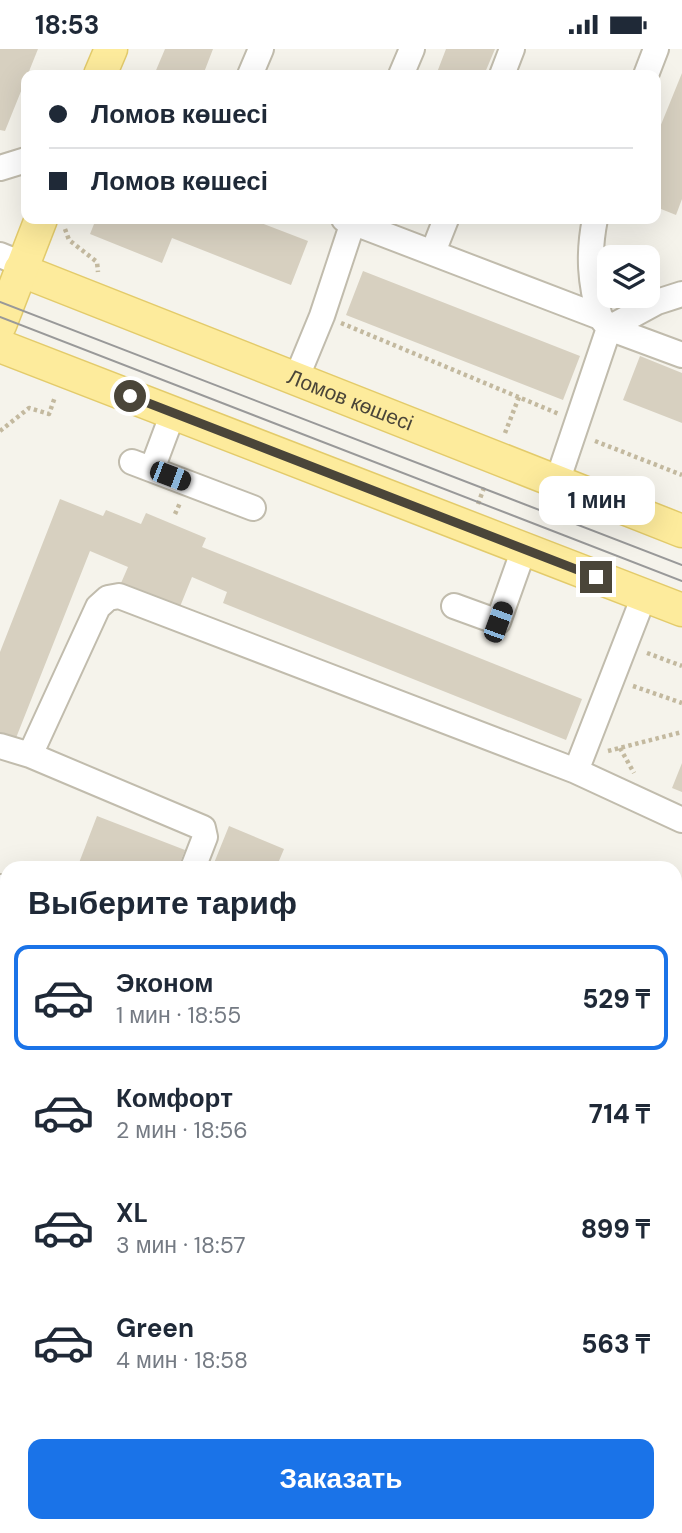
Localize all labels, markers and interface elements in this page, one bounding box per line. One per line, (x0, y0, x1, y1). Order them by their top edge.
text: 18:53 (35, 8, 99, 42)
text: Ломов көшесі (91, 97, 268, 131)
text: Ломов көшесі (91, 164, 268, 198)
map controls (597, 245, 660, 308)
button: layers (597, 245, 660, 308)
street label: Ломов көшесі (283, 363, 417, 438)
route start (114, 380, 146, 412)
car (147, 459, 194, 493)
callout: 1 мин (538, 475, 654, 525)
text: 1 мин (568, 485, 626, 515)
route end (580, 561, 612, 593)
car (481, 599, 516, 645)
text: Выберите тариф (28, 882, 297, 924)
icon: car (32, 966, 95, 1029)
text: Эконом (116, 966, 214, 1000)
text: 529 ₸ (582, 982, 650, 1016)
text: 1 мин · 18:55 (116, 1000, 241, 1030)
icon: car (32, 1081, 95, 1144)
text: Комфорт (116, 1081, 233, 1115)
text: 714 ₸ (589, 1097, 650, 1131)
text: 2 мин · 18:56 (116, 1115, 248, 1145)
icon: car (32, 1196, 95, 1259)
text: XL (116, 1196, 148, 1230)
text: 899 ₸ (581, 1212, 650, 1246)
text: 3 мин · 18:57 (116, 1230, 246, 1260)
icon: car (32, 1311, 95, 1374)
text: Green (116, 1311, 194, 1345)
text: 563 ₸ (581, 1327, 650, 1361)
text: 4 мин · 18:58 (116, 1345, 248, 1375)
button: Заказать (28, 1439, 654, 1519)

